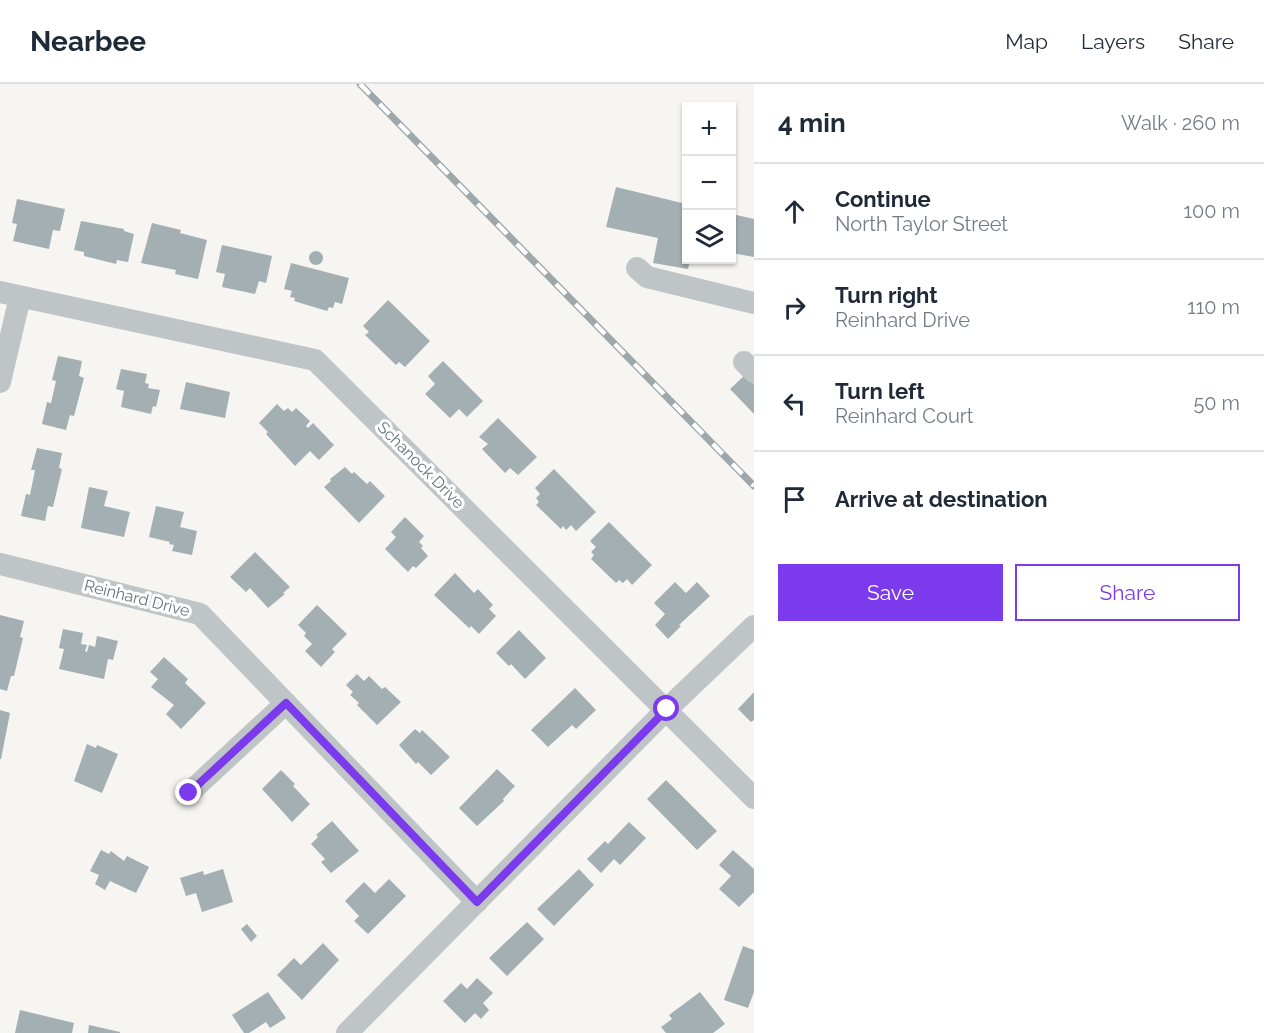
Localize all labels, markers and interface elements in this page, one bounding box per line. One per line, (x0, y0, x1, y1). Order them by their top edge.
text: Nearbee (30, 25, 146, 58)
text: Map (1005, 29, 1048, 54)
text: Layers (1081, 29, 1145, 54)
text: Share (1178, 29, 1234, 54)
map controls (682, 102, 736, 264)
button: + (682, 102, 736, 156)
text: 4 min (778, 108, 846, 138)
text: Walk · 260 m (1121, 111, 1240, 135)
button: − (682, 156, 736, 210)
text: Continue (835, 186, 931, 212)
icon: ahead (778, 195, 811, 228)
text: 100 m (1183, 199, 1240, 223)
button: layers (682, 210, 736, 264)
text: North Taylor Street (835, 212, 1008, 236)
text: Turn right (835, 282, 938, 308)
icon: right (778, 291, 811, 324)
text: 110 m (1187, 295, 1240, 319)
text: Reinhard Drive (835, 308, 970, 332)
text: Turn left (835, 378, 925, 404)
icon: left (778, 387, 811, 420)
text: 50 m (1193, 391, 1240, 415)
text: Reinhard Court (835, 404, 974, 428)
street label: Schanock Drive (374, 418, 468, 512)
icon: arrive (778, 483, 811, 516)
text: Arrive at destination (835, 486, 1048, 512)
button: Save (778, 564, 1003, 621)
button: Share (1015, 564, 1240, 621)
street label: Reinhard Drive (82, 576, 192, 620)
route start (653, 695, 679, 721)
route end (175, 779, 201, 805)

